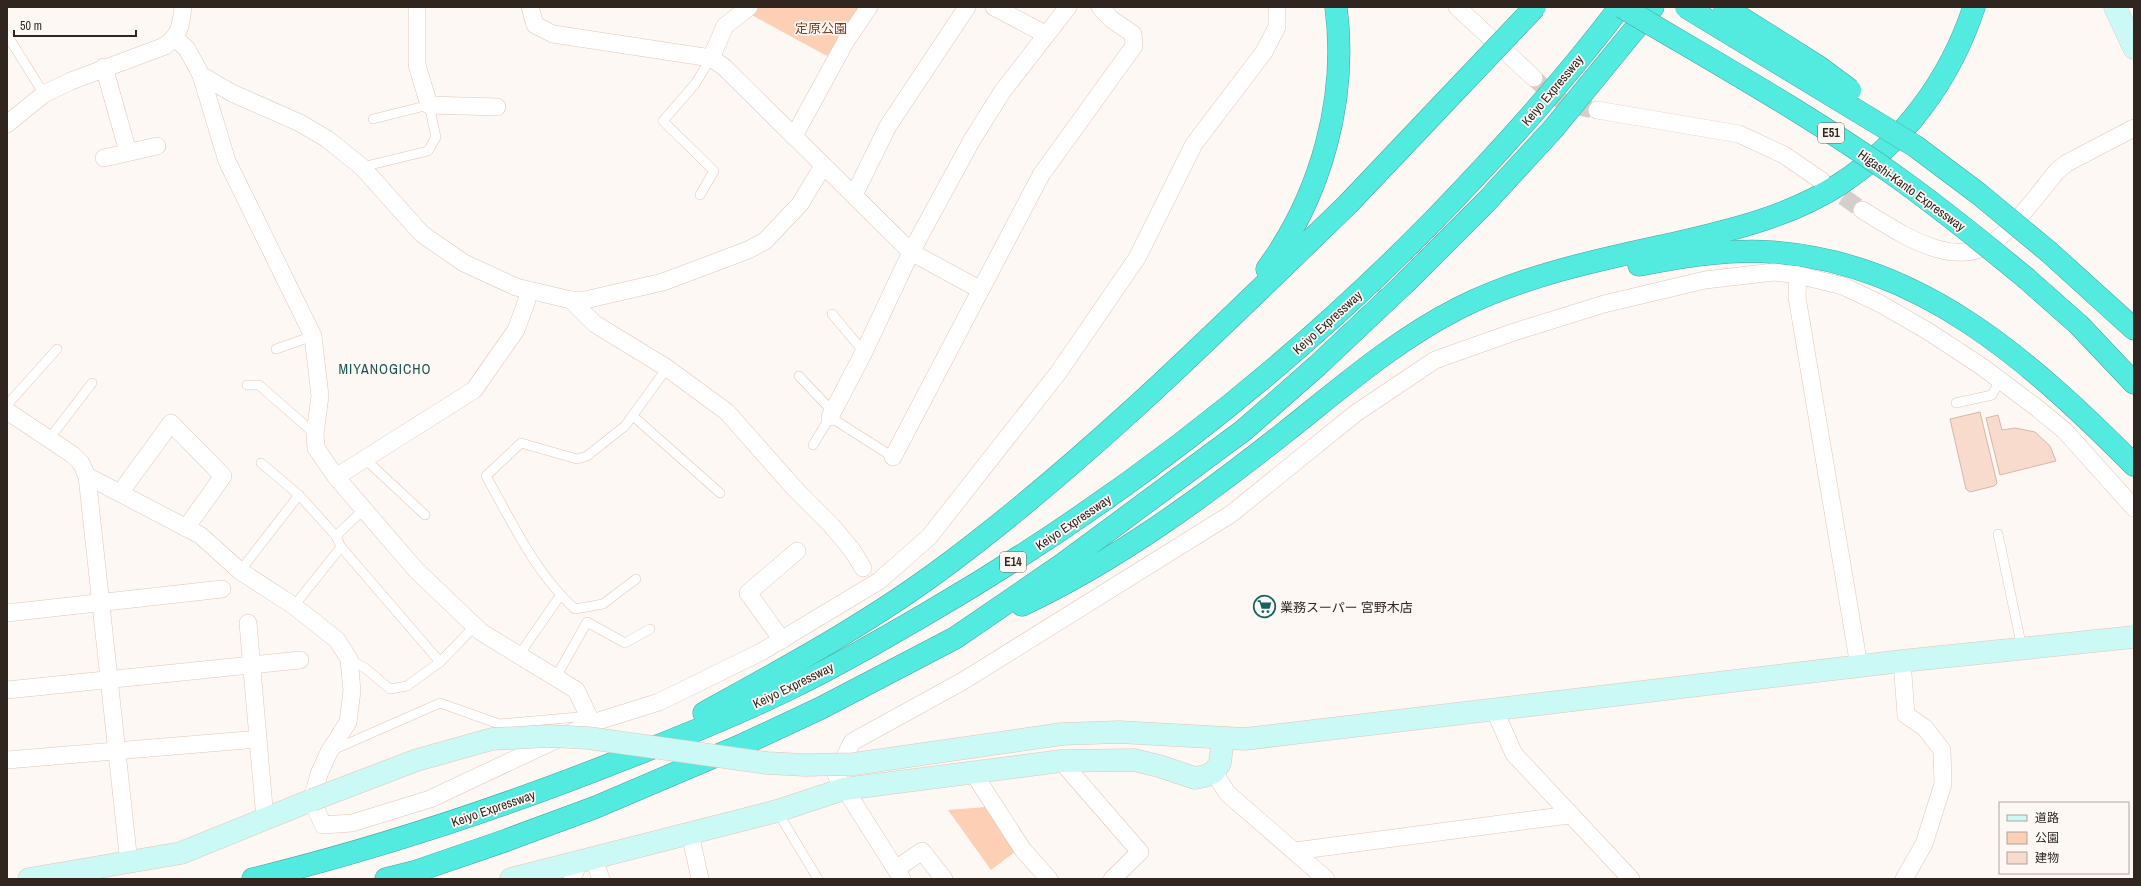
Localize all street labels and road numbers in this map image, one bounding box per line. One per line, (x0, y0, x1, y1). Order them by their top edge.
street label: Keiyo Expressway (1518, 51, 1588, 129)
road number: E51 (1818, 123, 1844, 143)
street label: Higashi-Kanto Expressway (1855, 146, 1969, 235)
street label: Keiyo Expressway (1289, 286, 1366, 358)
street label: Keiyo Expressway (1032, 490, 1115, 554)
road number: E14 (1000, 552, 1026, 572)
street label: Keiyo Expressway (750, 658, 837, 712)
street label: Keiyo Expressway (449, 786, 538, 831)

